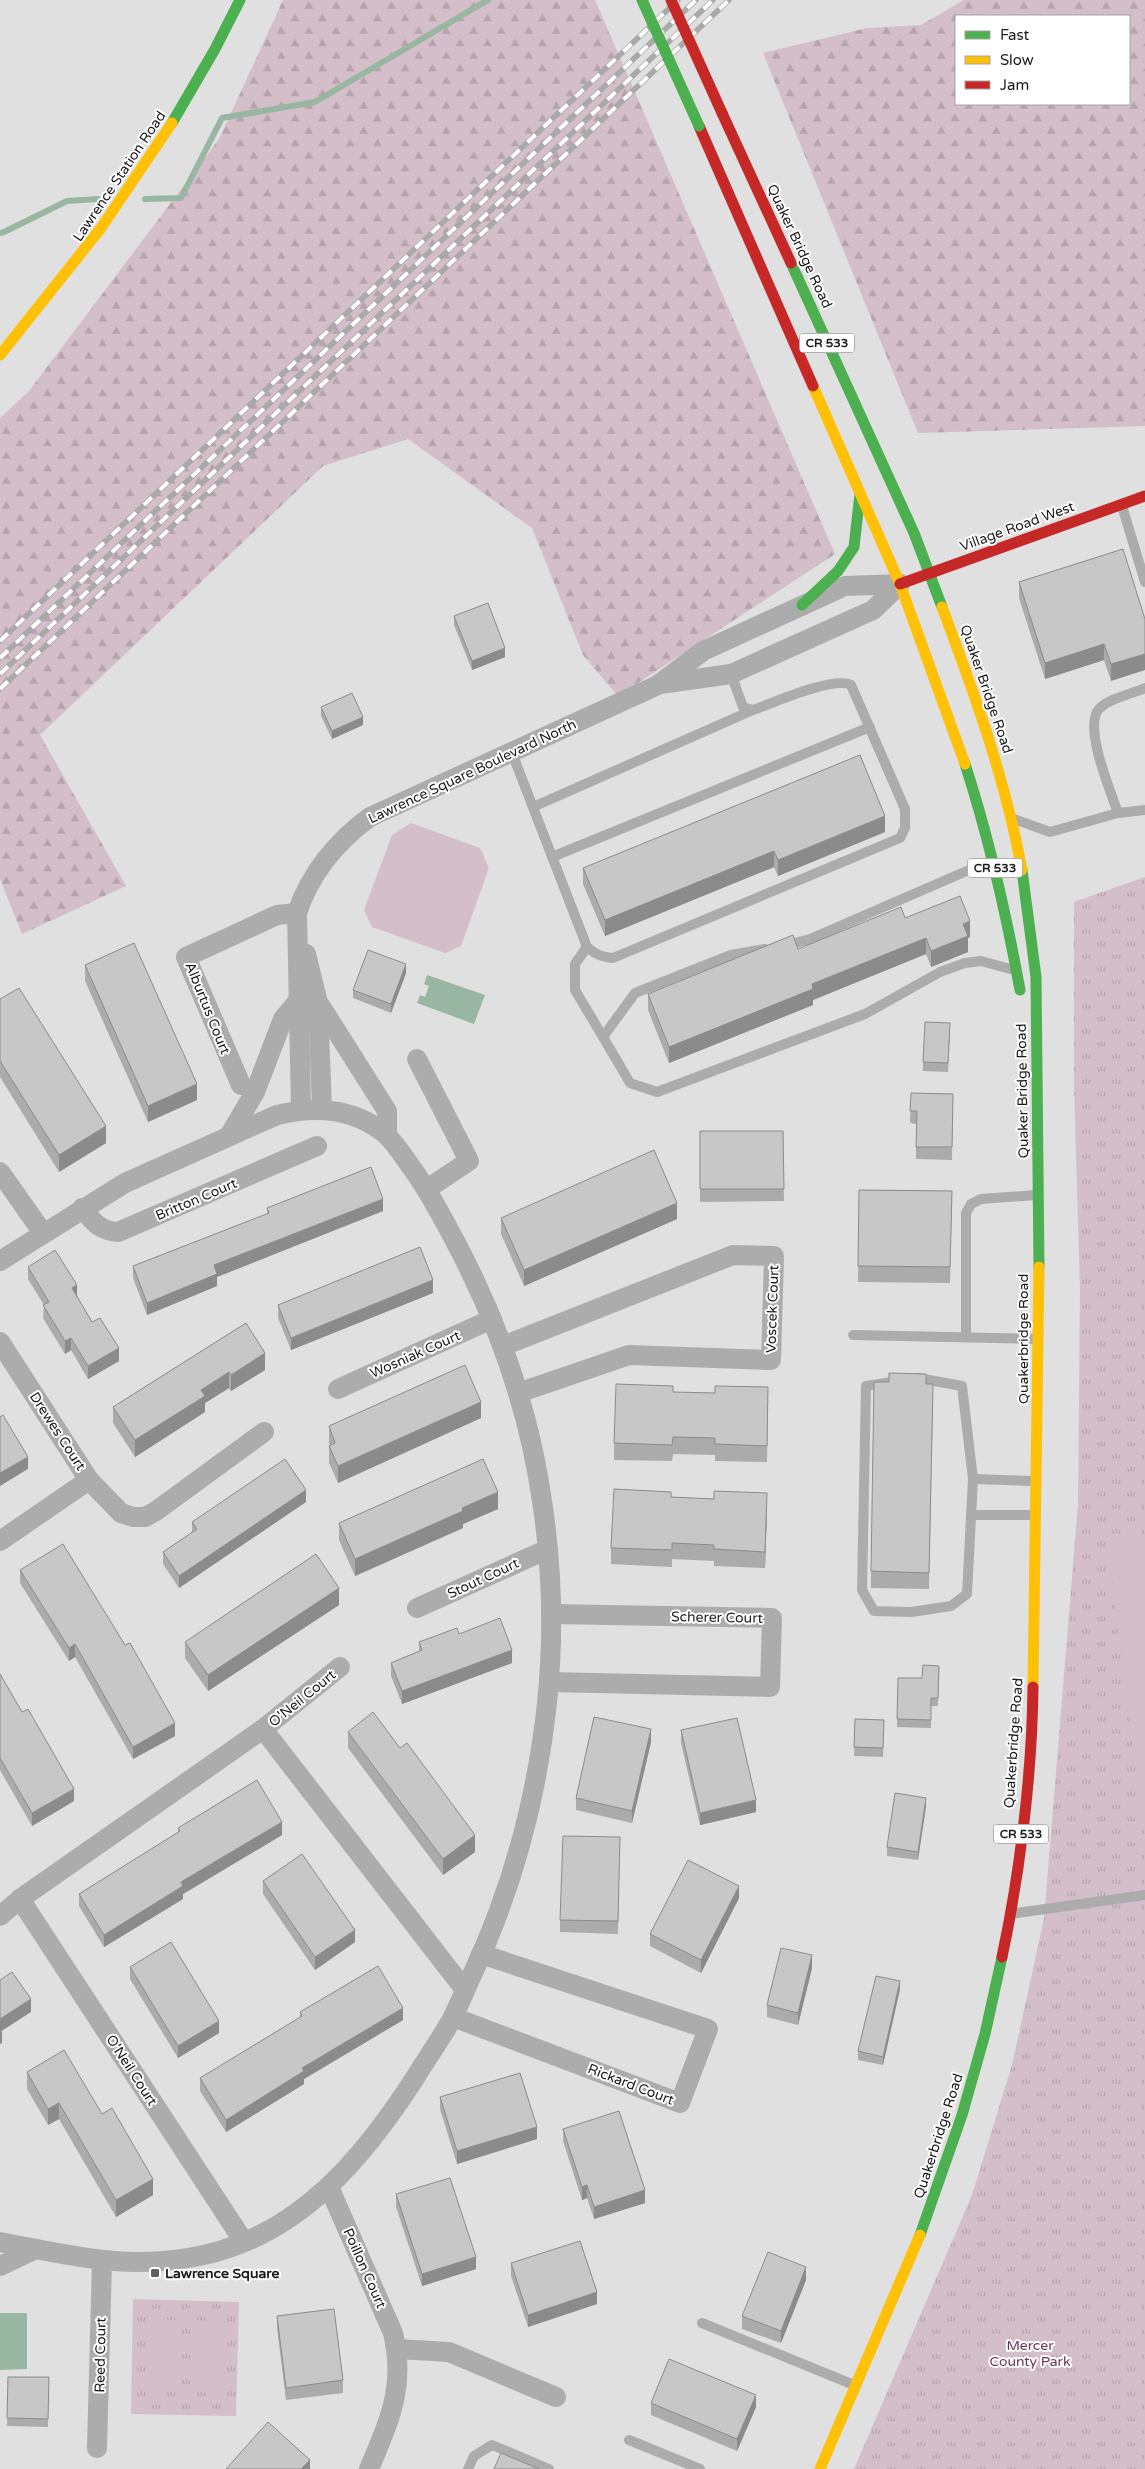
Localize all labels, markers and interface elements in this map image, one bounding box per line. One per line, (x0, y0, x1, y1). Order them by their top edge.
legend (955, 15, 1130, 105)
text: Fast (1000, 26, 1030, 44)
text: Slow (1000, 51, 1034, 69)
text: Jam (1000, 76, 1029, 94)
street label: Lawrence Station Road (69, 108, 169, 245)
street label: Quaker Bridge Road (763, 181, 836, 311)
road number: CR 533 (800, 333, 854, 352)
street label: Village Road West (958, 498, 1077, 555)
street label: Quaker Bridge Road (957, 623, 1017, 756)
street label: Lawrence Square Boulevard North (365, 716, 579, 827)
road number: CR 533 (968, 858, 1022, 878)
street label: Alburtus Court (181, 960, 234, 1057)
street label: Quaker Bridge Road (1013, 1023, 1032, 1159)
street label: Britton Court (153, 1174, 240, 1224)
street label: Voscek Court (762, 1264, 783, 1353)
street label: Quakerbridge Road (1015, 1274, 1032, 1404)
street label: Wosniak Court (367, 1327, 464, 1382)
street label: Drewes Court (26, 1389, 90, 1474)
street label: Stout Court (445, 1554, 522, 1602)
street label: Scherer Court (671, 1608, 764, 1627)
street label: O'Neil Court (265, 1666, 340, 1731)
street label: Quakerbridge Road (1000, 1677, 1027, 1809)
road number: CR 533 (994, 1825, 1048, 1844)
street label: O'Neil Court (102, 2032, 161, 2110)
street label: Rickard Court (585, 2060, 677, 2109)
street label: Quakerbridge Road (910, 2071, 967, 2201)
street label: Poillon Court (339, 2225, 390, 2312)
place label: Lawrence Square (165, 2265, 279, 2282)
marker: Lawrence Square (149, 2267, 161, 2279)
street label: Reed Court (91, 2316, 110, 2393)
park label: Mercer County Park (989, 2337, 1071, 2370)

